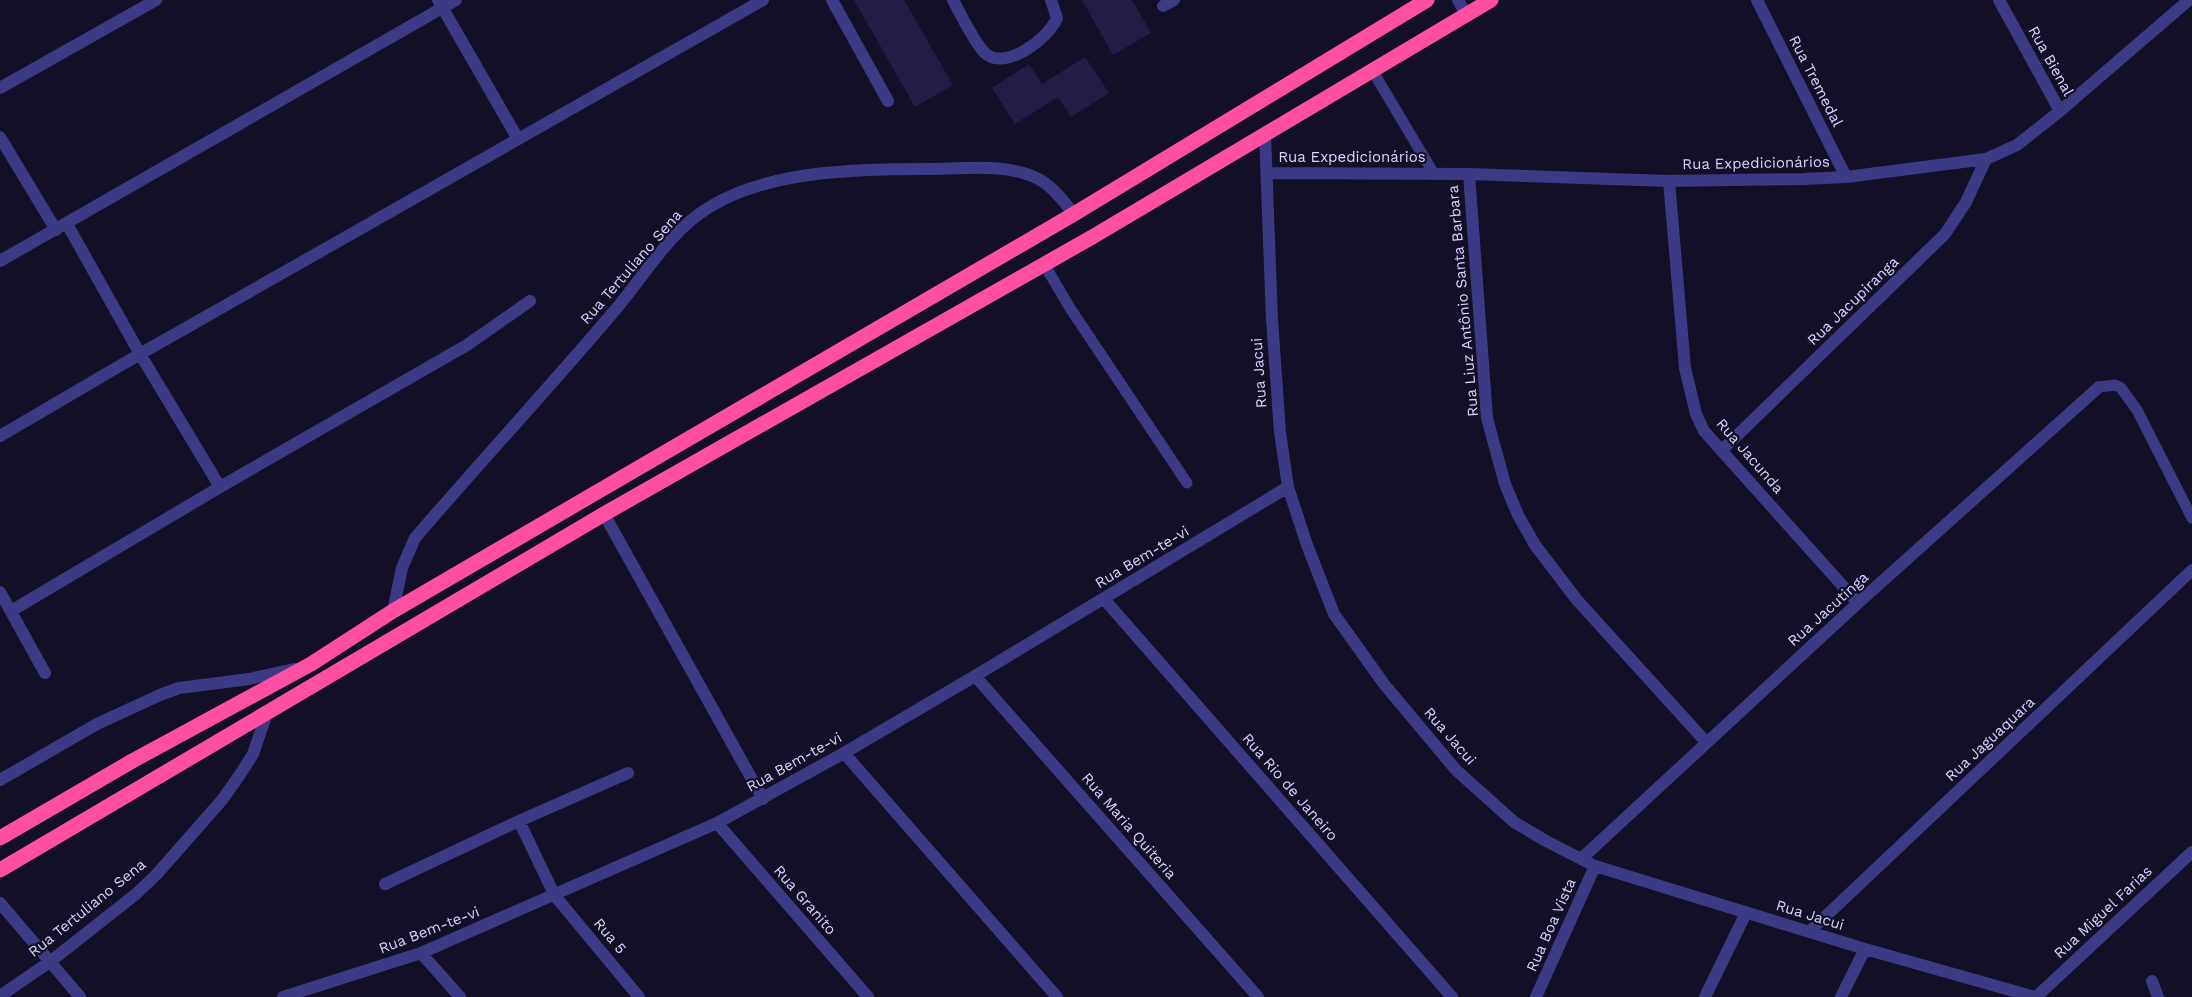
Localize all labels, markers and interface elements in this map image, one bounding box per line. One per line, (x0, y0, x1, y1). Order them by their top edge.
street label: Rua Bienal (2024, 23, 2078, 99)
street label: Rua Tremedal (1785, 32, 1847, 130)
street label: Rua Expedicionários (1278, 148, 1426, 166)
street label: Rua Expedicionários (1682, 153, 1830, 173)
street label: Rua Liuz Antônio Santa Barbara (1444, 184, 1482, 417)
street label: Rua Tertuliano Sena (576, 206, 686, 328)
street label: Rua Jacupiranga (1804, 253, 1903, 349)
street label: Rua Jacui (1248, 337, 1270, 409)
street label: Rua Jacunda (1713, 415, 1788, 498)
street label: Rua Bem-te-vi (1092, 522, 1192, 592)
street label: Rua Jacutinga (1784, 568, 1872, 650)
street label: Rua Jaguaquara (1941, 693, 2039, 785)
street label: Rua Jacui (1420, 704, 1480, 768)
street label: Rua Bem-te-vi (743, 728, 845, 796)
street label: Rua Rio de Janeiro (1238, 730, 1342, 844)
street label: Rua Maria Quiteria (1078, 769, 1180, 883)
street label: Rua Tertuliano Sena (25, 855, 150, 961)
street label: Rua Granito (770, 862, 840, 938)
street label: Rua Miguel Farias (2050, 862, 2156, 962)
street label: Rua Boa Vista (1522, 875, 1580, 974)
street label: Rua Jacui (1774, 896, 1846, 934)
street label: Rua Bem-te-vi (376, 903, 482, 957)
street label: Rua 5 (590, 914, 630, 958)

